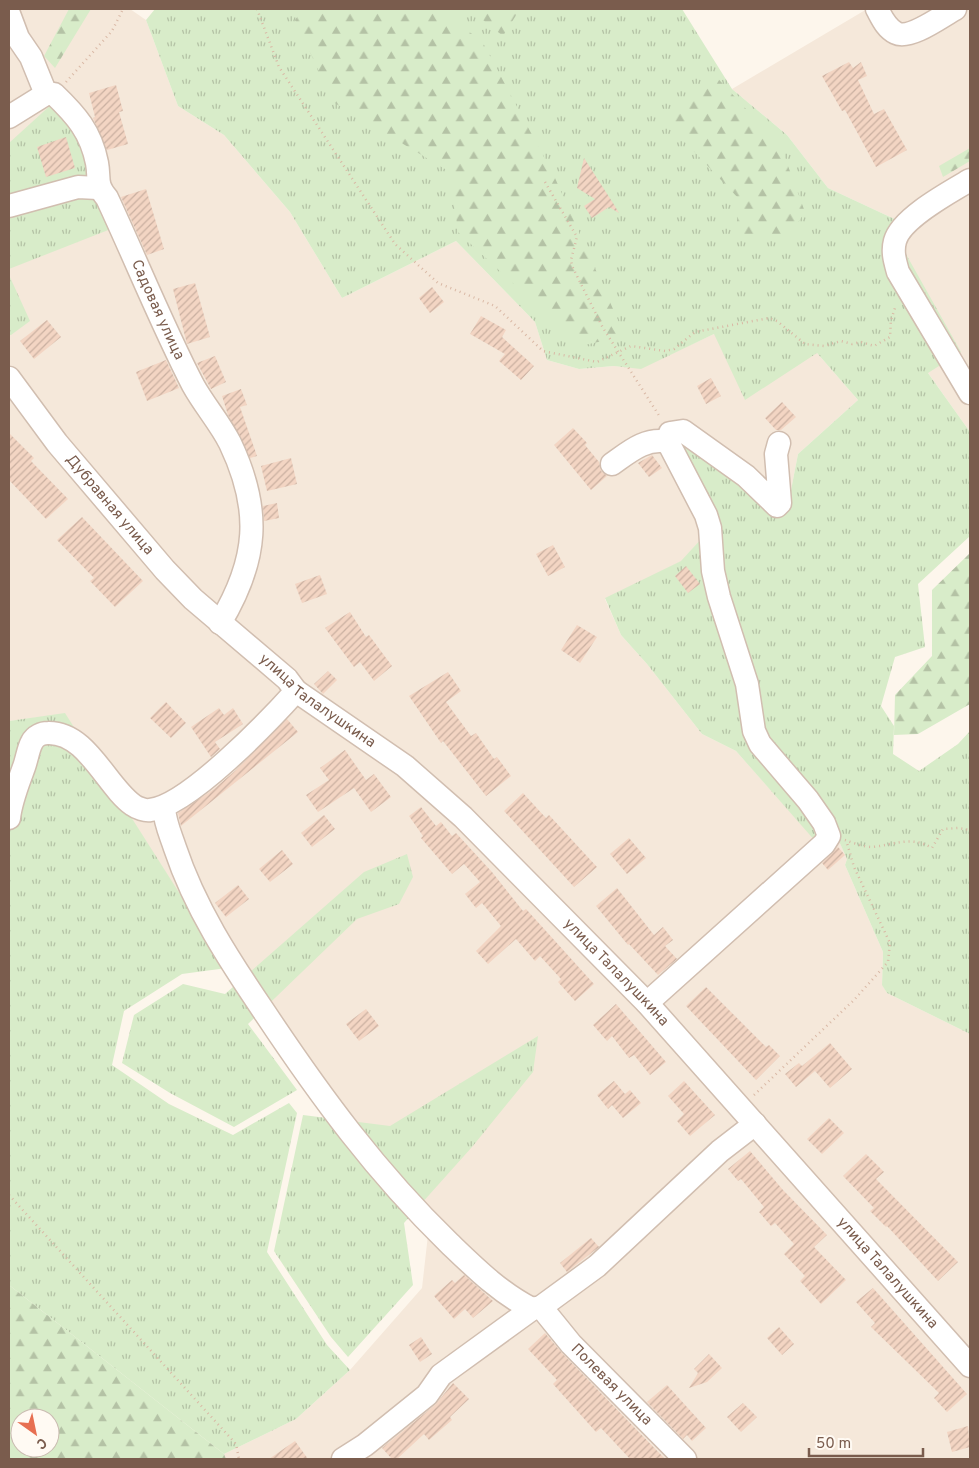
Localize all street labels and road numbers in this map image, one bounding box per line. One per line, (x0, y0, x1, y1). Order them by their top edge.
street label: Садовая улица (127, 257, 189, 363)
street label: Дубравная улица (61, 451, 158, 559)
street label: улица Талалушкина (255, 650, 379, 752)
street label: улица Талалушкина (559, 915, 673, 1030)
street label: улица Талалушкина (833, 1213, 942, 1333)
street label: Полевая улица (567, 1340, 656, 1430)

